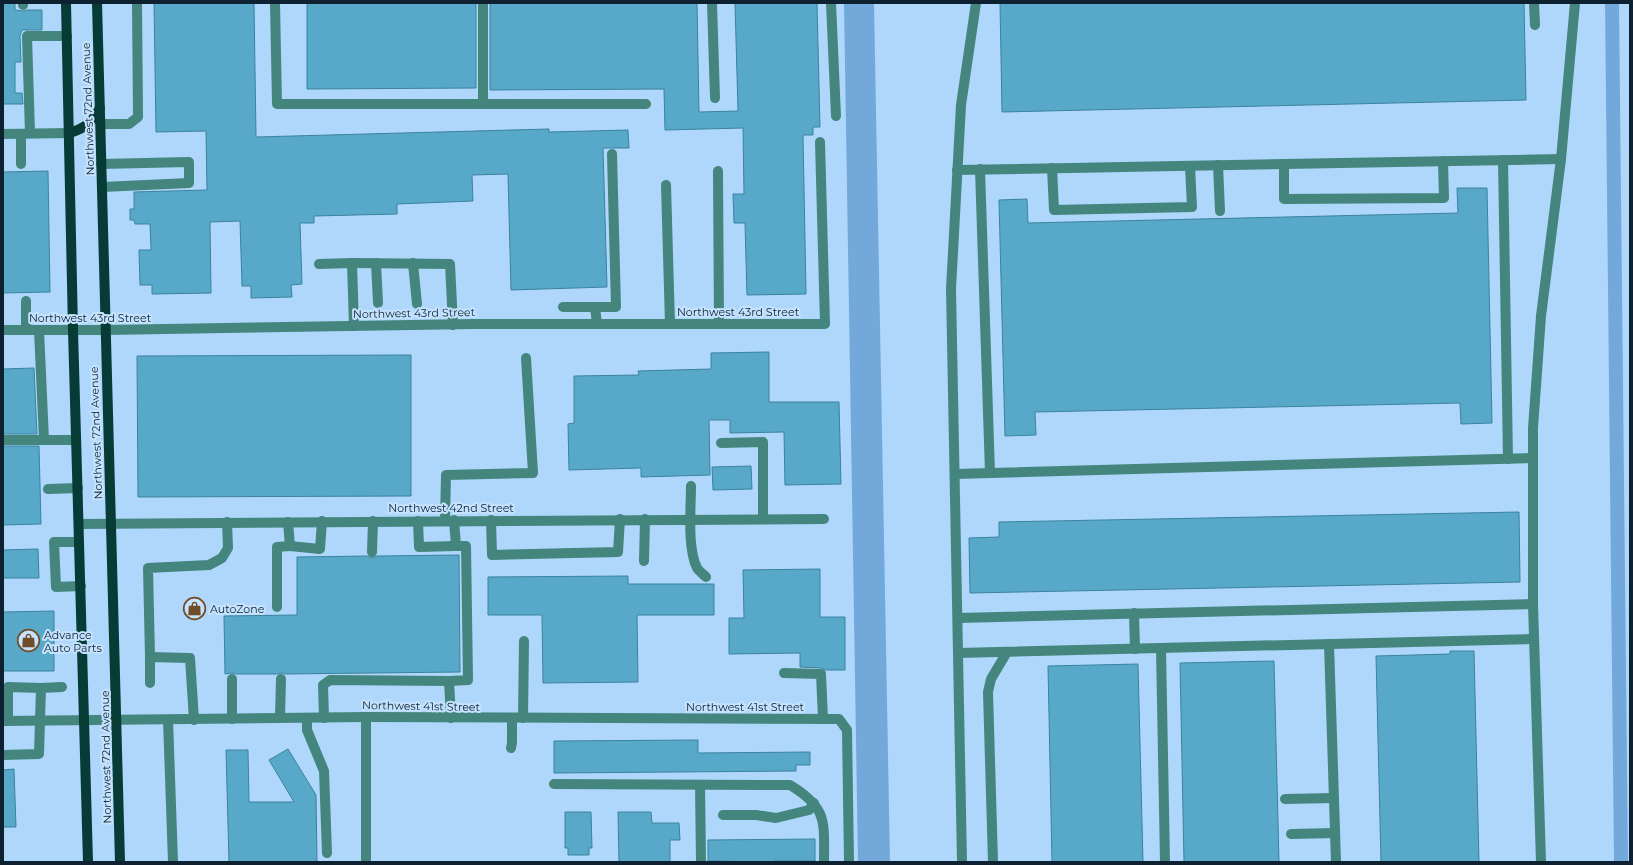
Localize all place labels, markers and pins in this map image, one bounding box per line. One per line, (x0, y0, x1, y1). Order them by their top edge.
shop icon: AutoZone (181, 596, 207, 622)
place label: AutoZone (210, 602, 265, 616)
shop icon: Advance Auto Parts (15, 628, 41, 654)
place label: Advance Auto Parts (44, 628, 102, 655)

